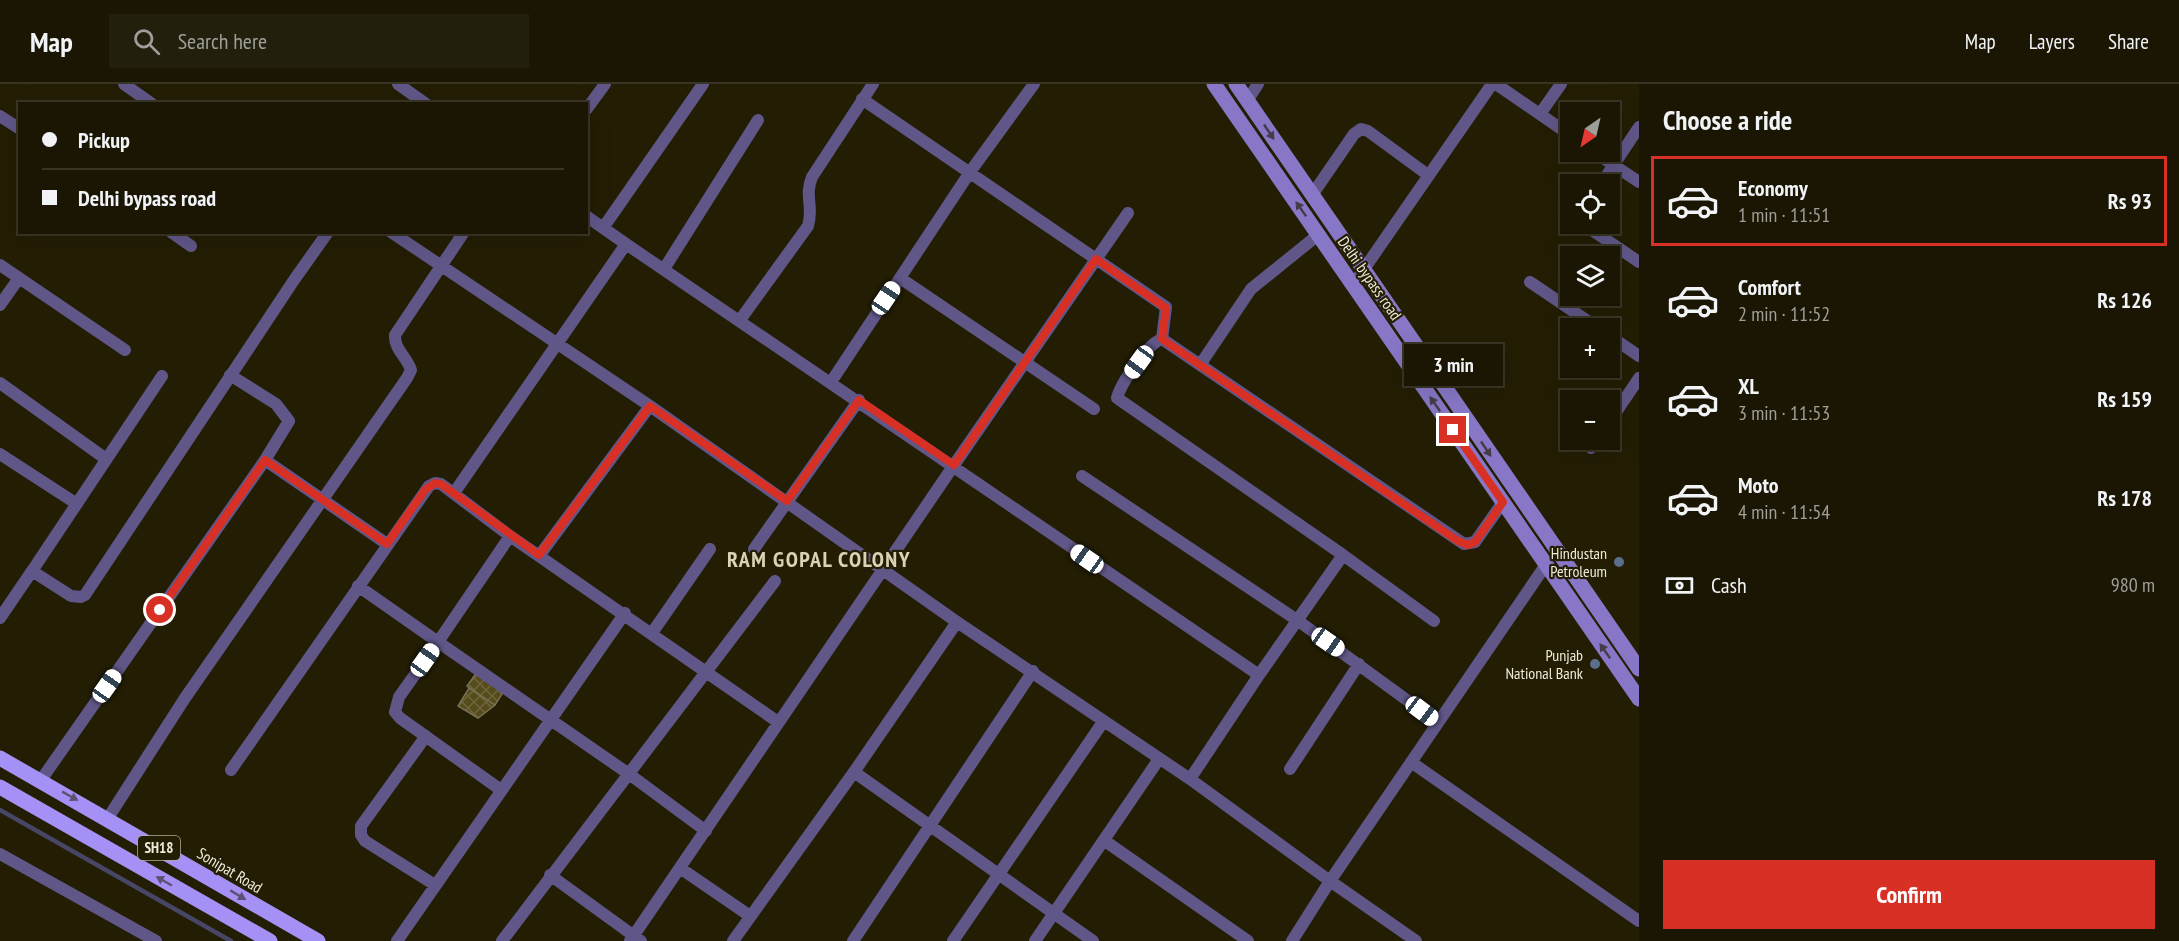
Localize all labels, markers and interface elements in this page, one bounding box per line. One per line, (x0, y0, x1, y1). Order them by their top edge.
search box (109, 14, 529, 68)
text: Map (30, 23, 73, 60)
icon: search (130, 25, 163, 58)
text: Search here (178, 27, 267, 55)
text: Map (1965, 28, 1996, 55)
text: Layers (2029, 28, 2075, 55)
text: Share (2108, 28, 2149, 55)
north arrow (1560, 102, 1620, 162)
map controls (1560, 102, 1620, 450)
text: Choose a ride (1663, 103, 1792, 137)
one-way arrow (1263, 124, 1275, 140)
text: Pickup (78, 126, 130, 154)
button: locate (1560, 174, 1620, 234)
icon: car (1666, 174, 1720, 228)
text: Economy (1738, 174, 1808, 202)
text: Delhi bypass road (78, 184, 216, 212)
text: Rs 93 (2108, 187, 2152, 215)
one-way arrow (1295, 202, 1307, 218)
text: 1 min · 11:51 (1738, 202, 1830, 228)
street label: Delhi bypass road (1334, 232, 1406, 324)
button: layers (1560, 246, 1620, 306)
icon: car (1666, 273, 1720, 327)
text: Comfort (1738, 273, 1801, 301)
car (868, 278, 904, 318)
text: Rs 126 (2097, 286, 2152, 314)
text: 2 min · 11:52 (1738, 301, 1830, 327)
button: + (1560, 318, 1620, 378)
car (1121, 342, 1157, 382)
callout: 3 min (1404, 343, 1502, 385)
text: 3 min (1433, 352, 1474, 378)
icon: car (1666, 372, 1720, 426)
text: XL (1738, 372, 1759, 400)
text: Rs 159 (2097, 385, 2152, 413)
button: − (1560, 390, 1620, 450)
one-way arrow (1429, 397, 1441, 413)
text: 3 min · 11:53 (1738, 400, 1830, 426)
route end (1439, 416, 1466, 443)
one-way arrow (1480, 440, 1492, 456)
icon: car (1666, 471, 1720, 525)
text: Moto (1738, 471, 1779, 499)
text: Rs 178 (2097, 484, 2152, 512)
text: 4 min · 11:54 (1738, 499, 1830, 525)
car (1067, 541, 1107, 577)
place label: Hindustan Petroleum (1550, 543, 1607, 581)
district label: RAM GOPAL COLONY (727, 545, 911, 573)
marker: Hindustan Petroleum (1612, 555, 1626, 569)
icon: cash (1663, 569, 1696, 602)
text: Cash (1711, 571, 1747, 599)
text: 980 m (2111, 572, 2155, 598)
route start (146, 596, 173, 623)
car (1308, 624, 1348, 660)
car (407, 640, 443, 680)
one-way arrow (1599, 644, 1611, 660)
place label: Punjab National Bank (1505, 645, 1584, 683)
marker: Punjab National Bank (1588, 657, 1602, 671)
car (89, 666, 125, 706)
car (1402, 693, 1442, 729)
one-way arrow (61, 791, 78, 801)
road number: SH18 (138, 836, 180, 860)
street label: Sonipat Road (194, 843, 266, 897)
button: Confirm (1663, 860, 2155, 929)
one-way arrow (155, 876, 172, 886)
one-way arrow (230, 890, 247, 900)

